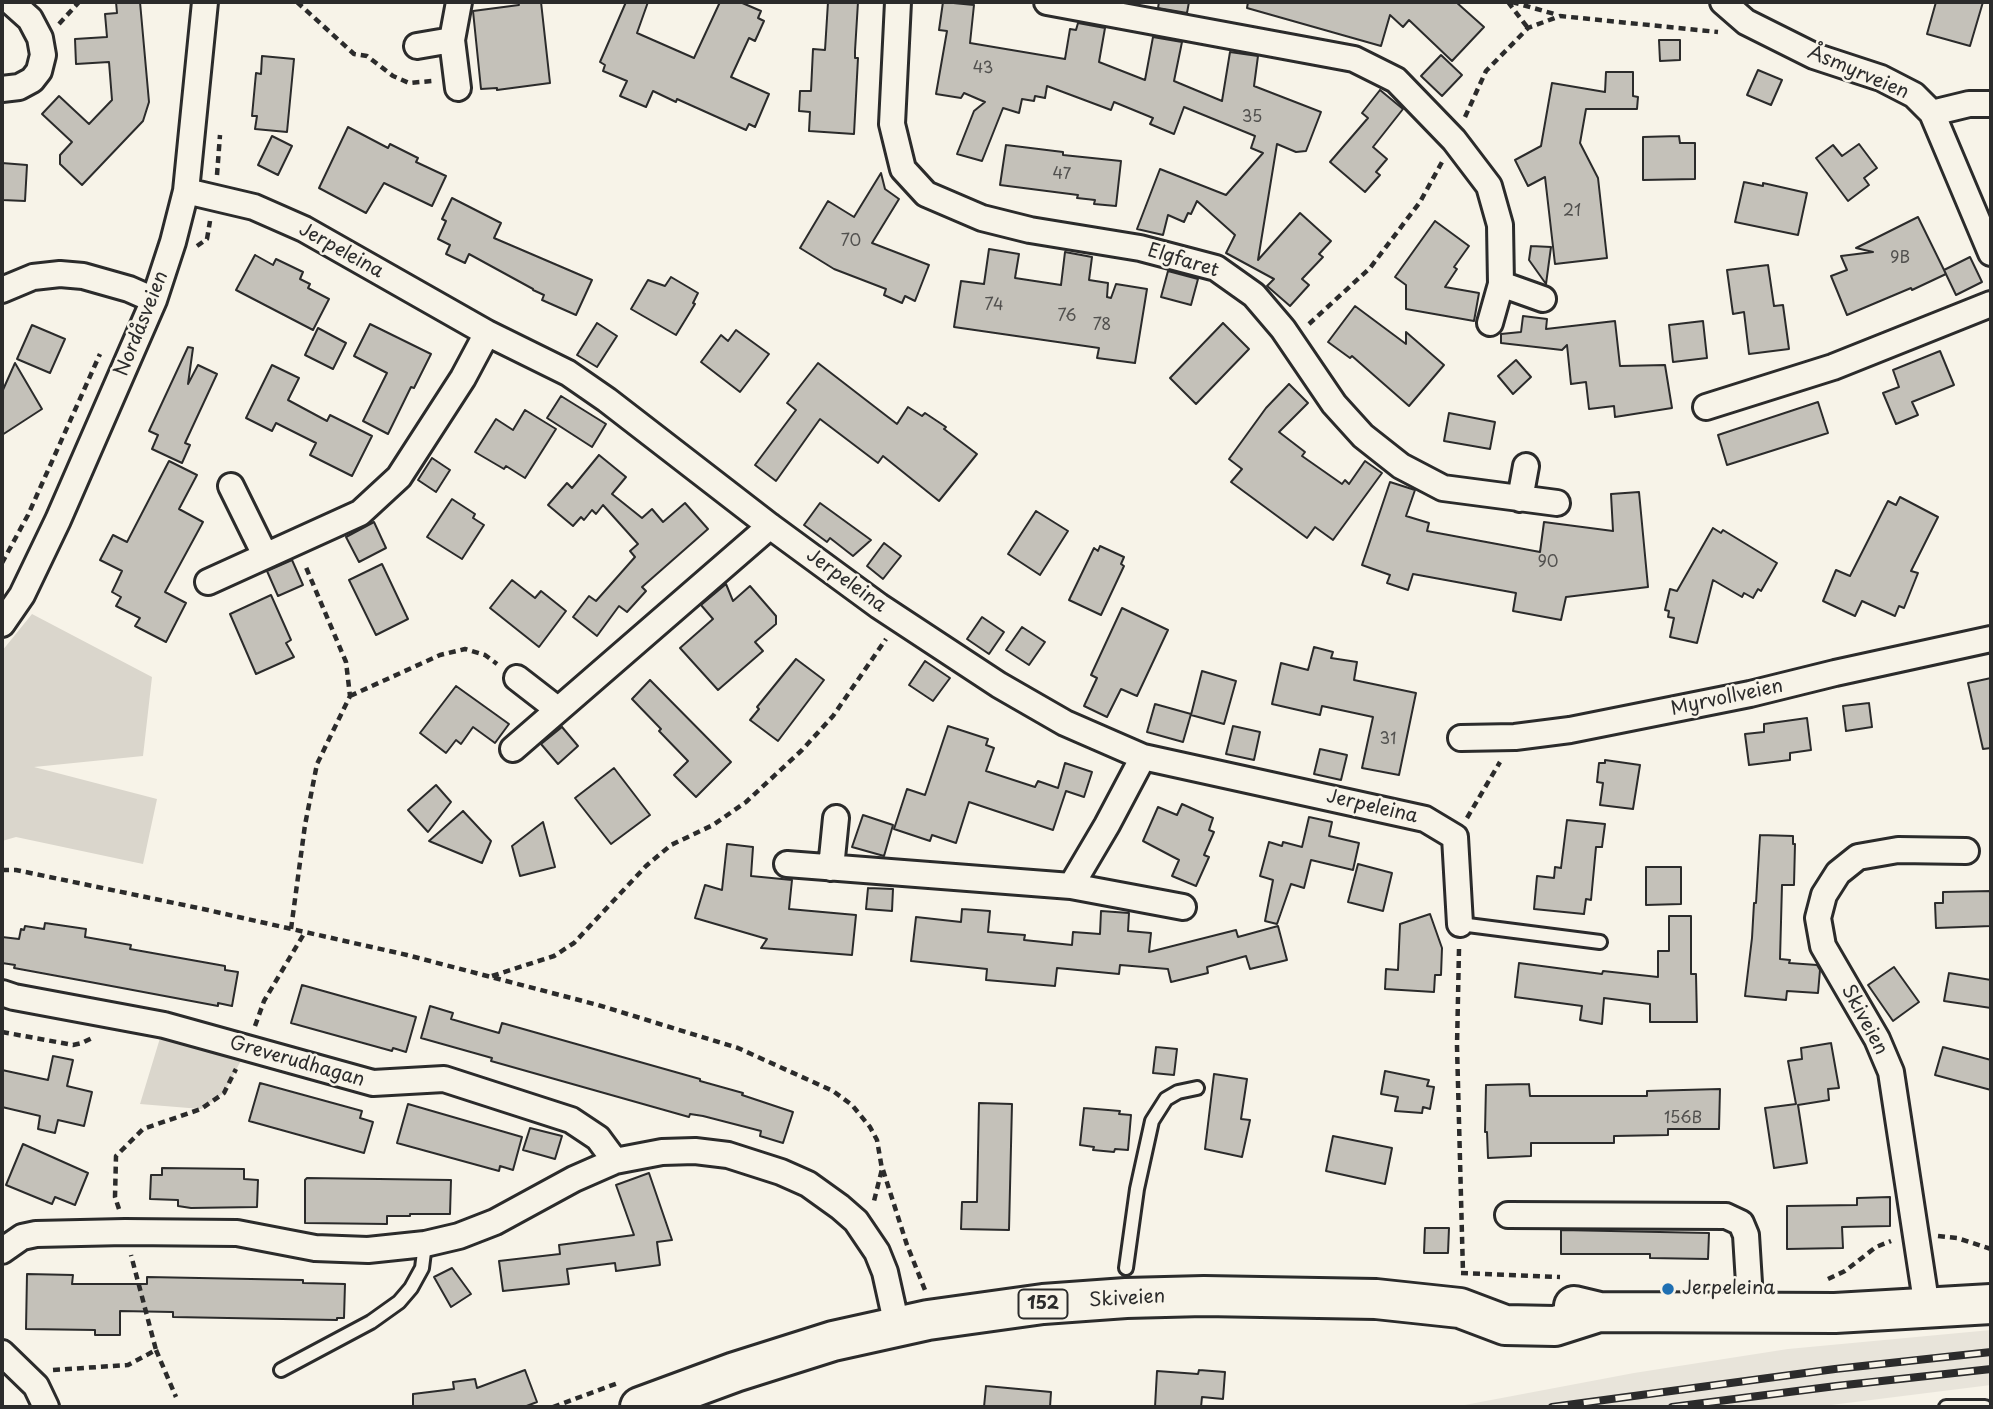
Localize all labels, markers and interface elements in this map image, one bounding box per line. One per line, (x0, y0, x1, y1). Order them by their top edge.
street label: Åsmyrveien (1804, 41, 1912, 105)
house number: 43 (973, 59, 993, 79)
house number: 35 (1242, 108, 1262, 128)
house number: 47 (1053, 165, 1071, 185)
house number: 21 (1563, 202, 1581, 222)
street label: Jerpeleina (295, 218, 387, 284)
house number: 70 (841, 232, 861, 252)
street label: Elgfaret (1145, 239, 1221, 283)
house number: 9B (1890, 249, 1910, 269)
street label: Nordåsveien (111, 268, 173, 380)
house number: 74 (985, 296, 1003, 316)
house number: 76 (1057, 307, 1077, 327)
house number: 78 (1093, 316, 1111, 336)
street label: Jerpeleina (802, 544, 890, 618)
house number: 90 (1537, 553, 1559, 573)
street label: Myrvollveien (1669, 675, 1785, 721)
house number: 31 (1380, 730, 1396, 750)
street label: Jerpeleina (1324, 785, 1420, 829)
street label: Skiveien (1836, 981, 1892, 1059)
street label: Greverudhagan (227, 1032, 367, 1092)
house number: 156B (1664, 1109, 1702, 1129)
place label: Jerpeleina (1682, 1278, 1775, 1300)
marker: Jerpeleina (1660, 1281, 1676, 1297)
street label: Skiveien (1088, 1286, 1166, 1312)
road number: 152 (1018, 1289, 1068, 1318)

